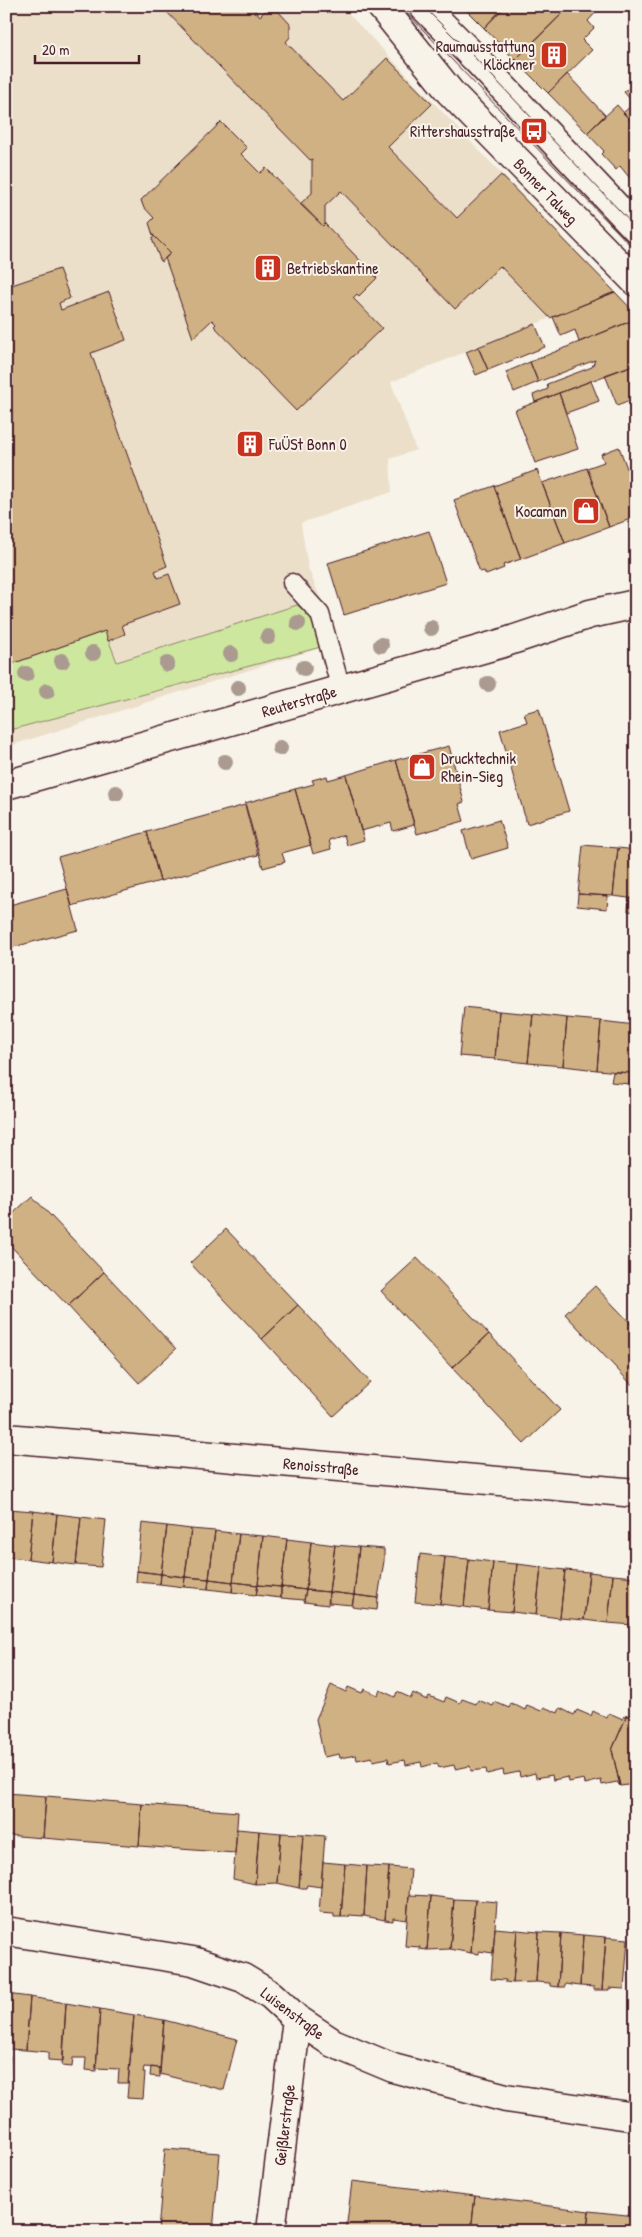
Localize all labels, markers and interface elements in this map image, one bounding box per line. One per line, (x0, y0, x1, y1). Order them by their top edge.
scale bar (35, 32, 139, 64)
place label: Raumausstattung Klöckner (436, 35, 535, 75)
text: 20 m (42, 39, 69, 60)
building icon: Raumausstattung Klöckner (539, 40, 569, 70)
bus stop icon: Rittershausstraße (519, 116, 549, 146)
place label: Rittershausstraße (410, 120, 516, 142)
street label: Bonner Talweg (509, 153, 583, 229)
building icon: Betriebskantine (253, 253, 283, 283)
place label: Betriebskantine (287, 257, 379, 279)
building icon: FuÜSt Bonn 0 (235, 429, 265, 459)
place label: FuÜSt Bonn 0 (268, 433, 347, 455)
shop icon: Kocaman (571, 496, 601, 526)
place label: Kocaman (515, 500, 567, 522)
street label: Reuterstraße (259, 680, 340, 722)
place label: Drucktechnik Rhein-Sieg (441, 747, 517, 787)
shop icon: Drucktechnik Rhein-Sieg (407, 752, 437, 782)
street label: Renoisstraße (282, 1452, 360, 1480)
street label: Luisenstraße (257, 1982, 330, 2045)
street label: Geißlerstraße (268, 2082, 300, 2167)

